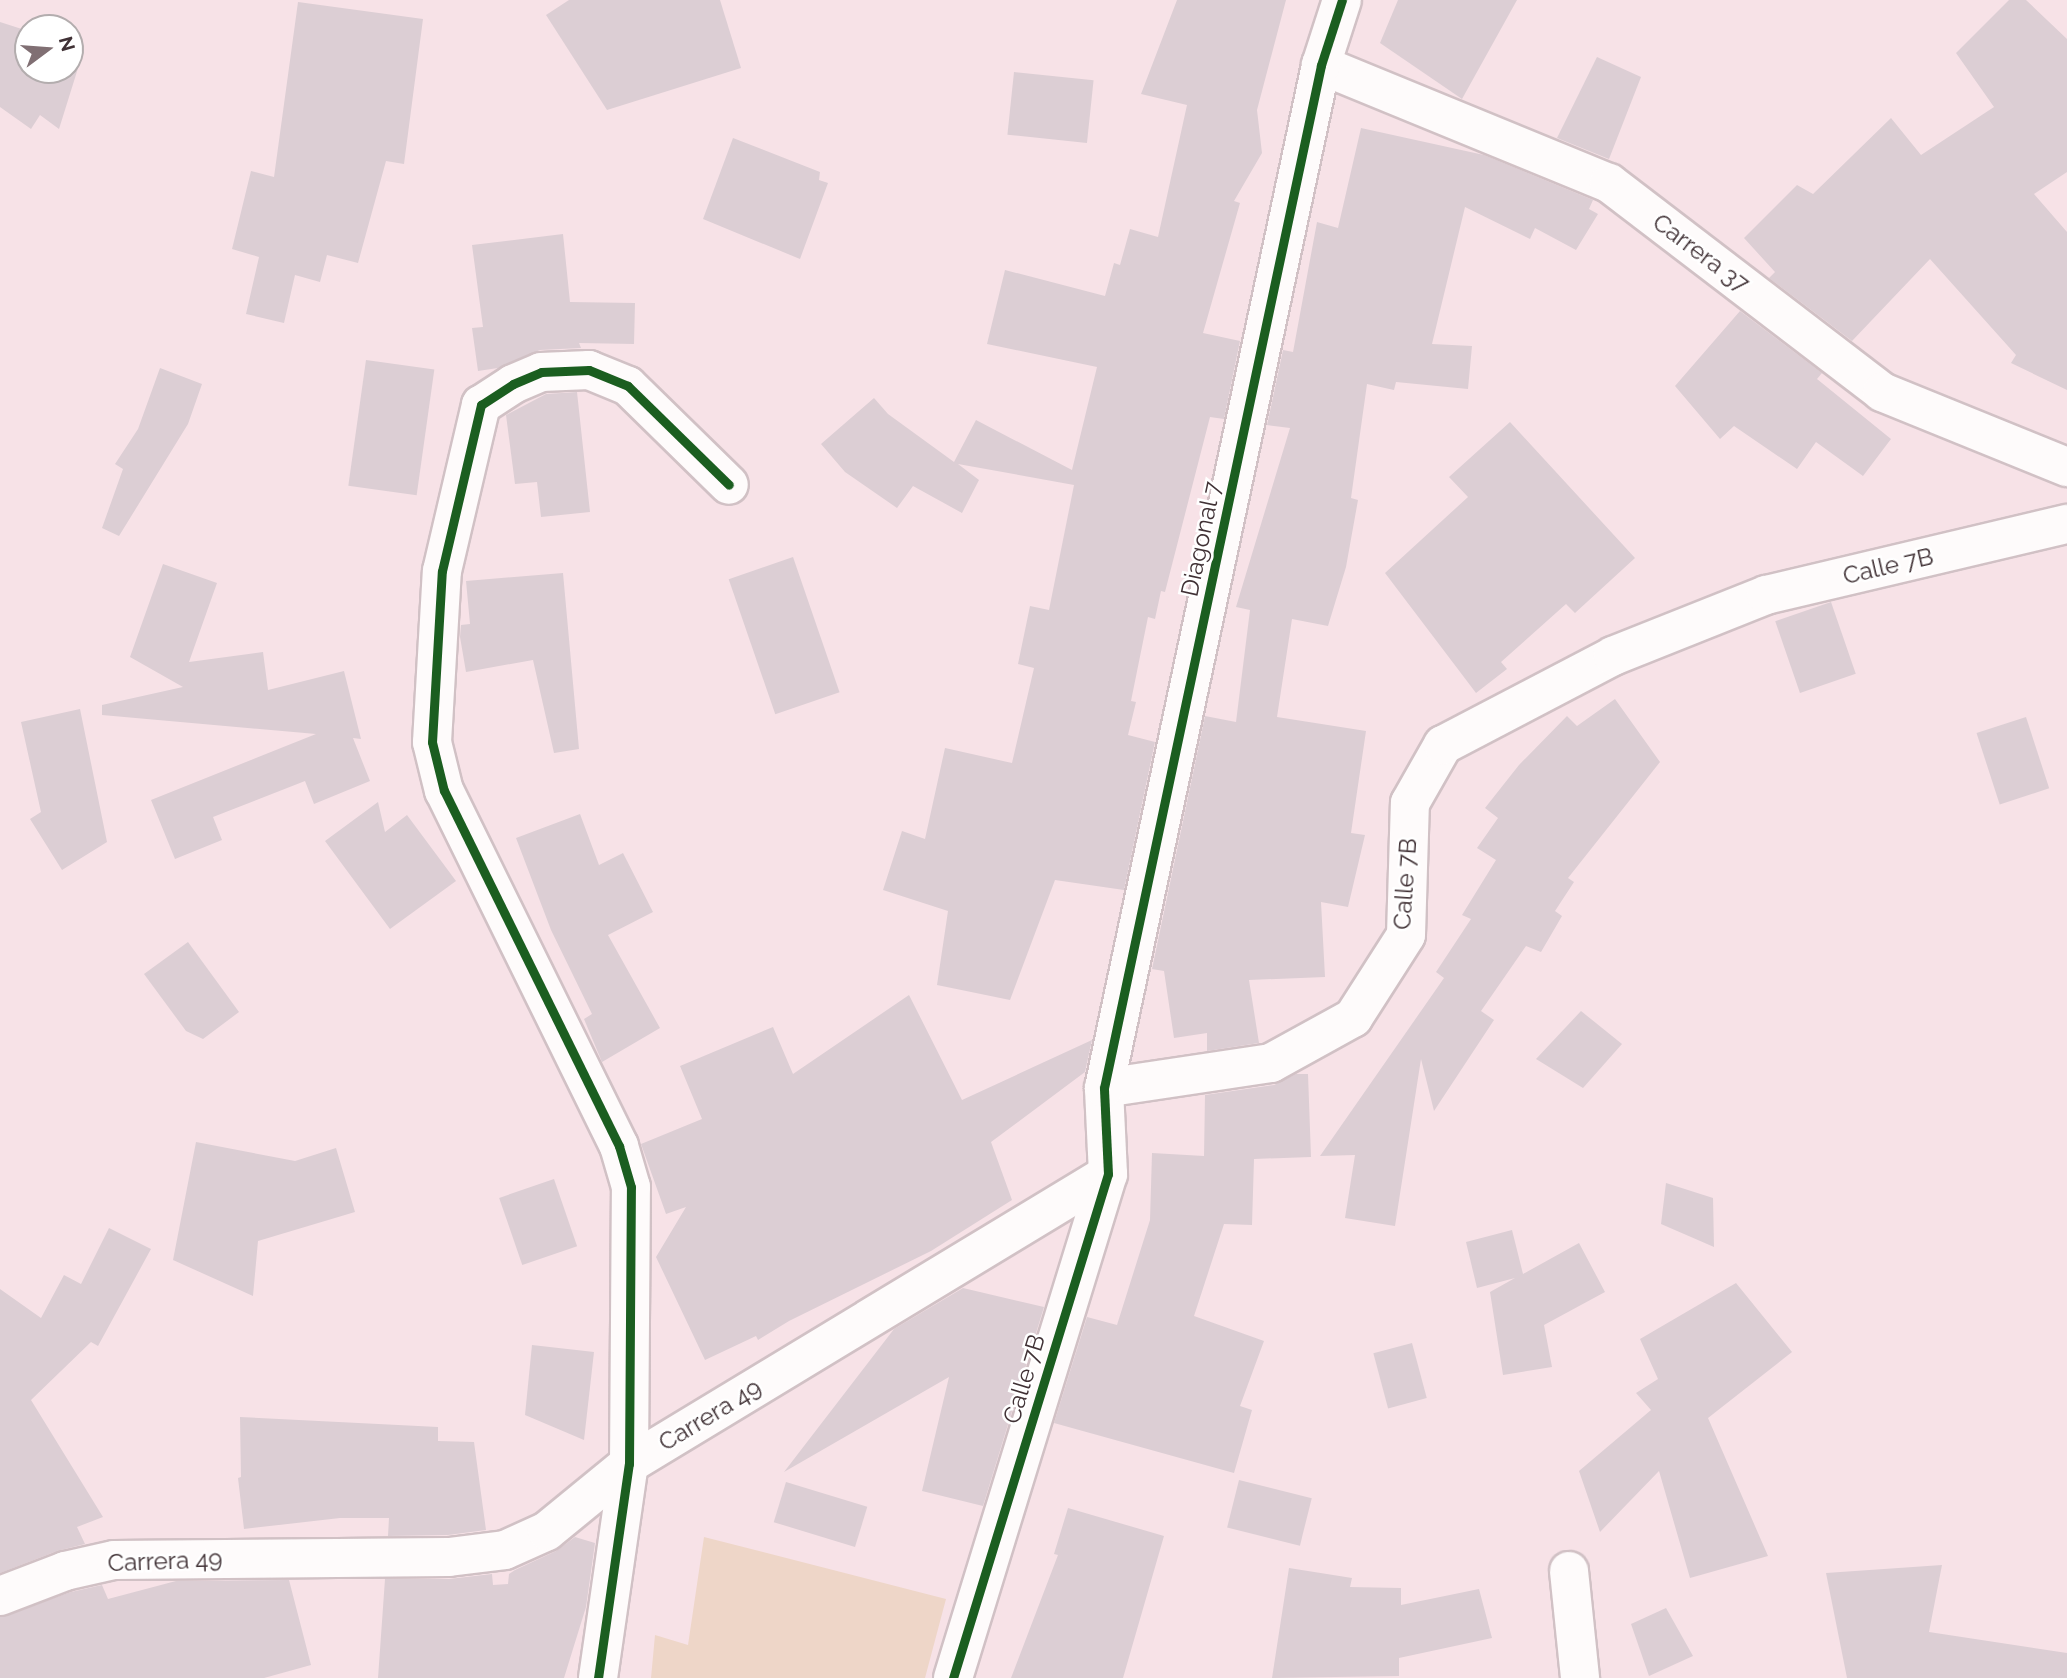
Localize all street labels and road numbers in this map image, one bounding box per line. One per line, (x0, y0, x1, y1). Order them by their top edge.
street label: Carrera 37 (1647, 207, 1755, 299)
street label: Diagonal 7 (1175, 479, 1227, 599)
street label: Calle 7B (1840, 542, 1936, 590)
street label: Calle 7B (1387, 837, 1423, 931)
street label: Calle 7B (997, 1331, 1051, 1427)
street label: Carrera 49 (653, 1373, 767, 1457)
street label: Carrera 49 (107, 1545, 223, 1577)

